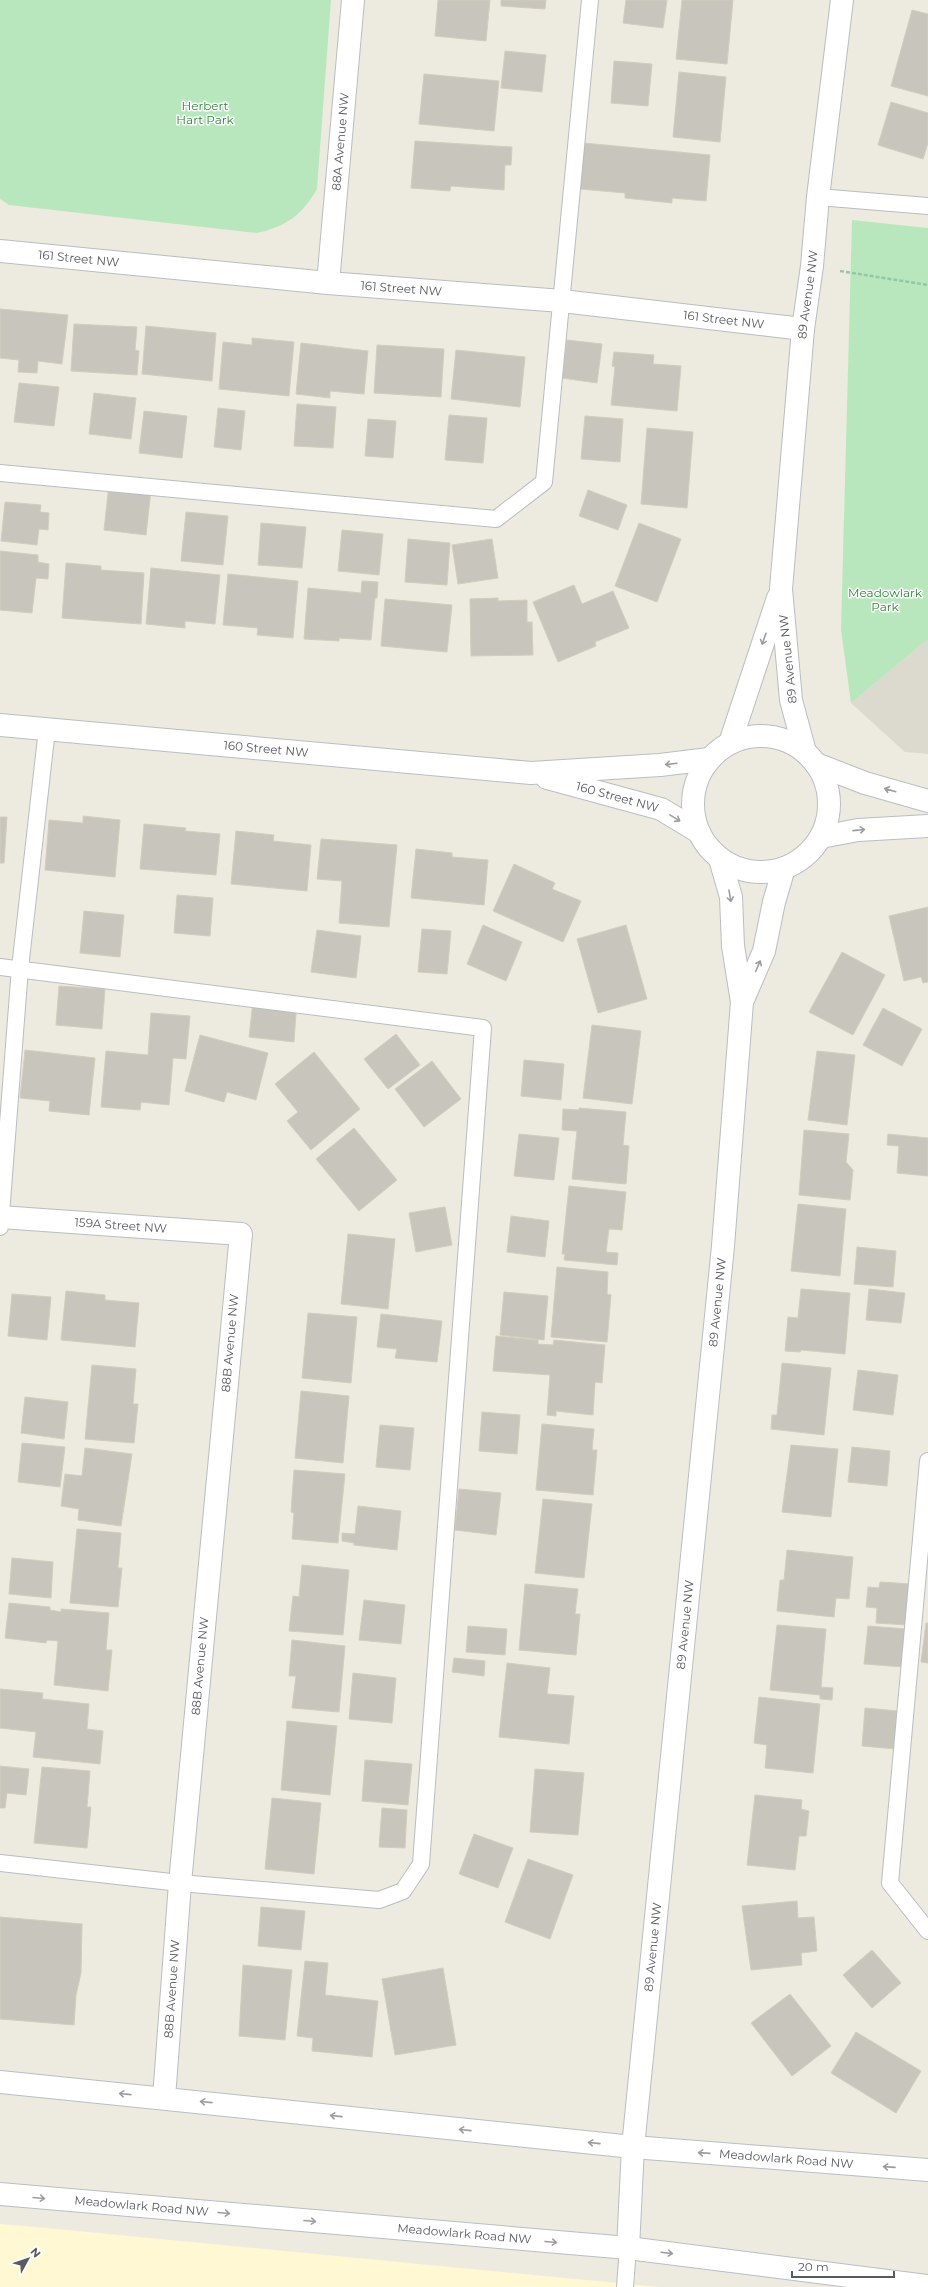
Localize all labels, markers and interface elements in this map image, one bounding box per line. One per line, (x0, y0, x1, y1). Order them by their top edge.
street label: 88A Avenue NW (328, 92, 352, 191)
park label: Herbert Hart Park (176, 98, 234, 127)
street label: 161 Street NW (37, 247, 120, 270)
street label: 89 Avenue NW (794, 249, 820, 340)
street label: 161 Street NW (360, 278, 442, 299)
street label: 161 Street NW (682, 307, 765, 331)
park label: Meadowlark Park (848, 585, 923, 614)
street label: 89 Avenue NW (775, 614, 800, 704)
one-way arrow (760, 633, 768, 645)
street label: 160 Street NW (223, 737, 309, 760)
one-way arrow (665, 760, 678, 767)
street label: 160 Street NW (575, 778, 661, 815)
one-way arrow (884, 786, 897, 793)
one-way arrow (669, 814, 681, 822)
one-way arrow (852, 827, 865, 834)
one-way arrow (726, 890, 734, 903)
one-way arrow (754, 960, 762, 972)
street label: 159A Street NW (74, 1214, 167, 1236)
street label: 89 Avenue NW (705, 1257, 729, 1348)
street label: 88B Avenue NW (218, 1293, 241, 1393)
street label: 89 Avenue NW (673, 1579, 697, 1670)
street label: 88B Avenue NW (188, 1616, 211, 1716)
street label: 89 Avenue NW (641, 1902, 664, 1992)
street label: 88B Avenue NW (161, 1939, 182, 2039)
one-way arrow (119, 2090, 132, 2098)
one-way arrow (200, 2099, 213, 2106)
one-way arrow (330, 2112, 343, 2120)
one-way arrow (459, 2126, 472, 2133)
one-way arrow (588, 2139, 601, 2147)
street label: Meadowlark Road NW (719, 2146, 854, 2171)
one-way arrow (698, 2149, 711, 2156)
one-way arrow (883, 2163, 896, 2170)
street label: Meadowlark Road NW (74, 2192, 209, 2219)
one-way arrow (32, 2194, 45, 2201)
one-way arrow (217, 2210, 230, 2217)
one-way arrow (303, 2217, 316, 2224)
street label: Meadowlark Road NW (397, 2220, 532, 2247)
one-way arrow (544, 2238, 557, 2245)
north arrow (8, 2239, 48, 2279)
text: N (27, 2245, 44, 2260)
one-way arrow (660, 2249, 673, 2257)
scale bar (792, 2253, 894, 2279)
text: 20 m (798, 2259, 829, 2274)

